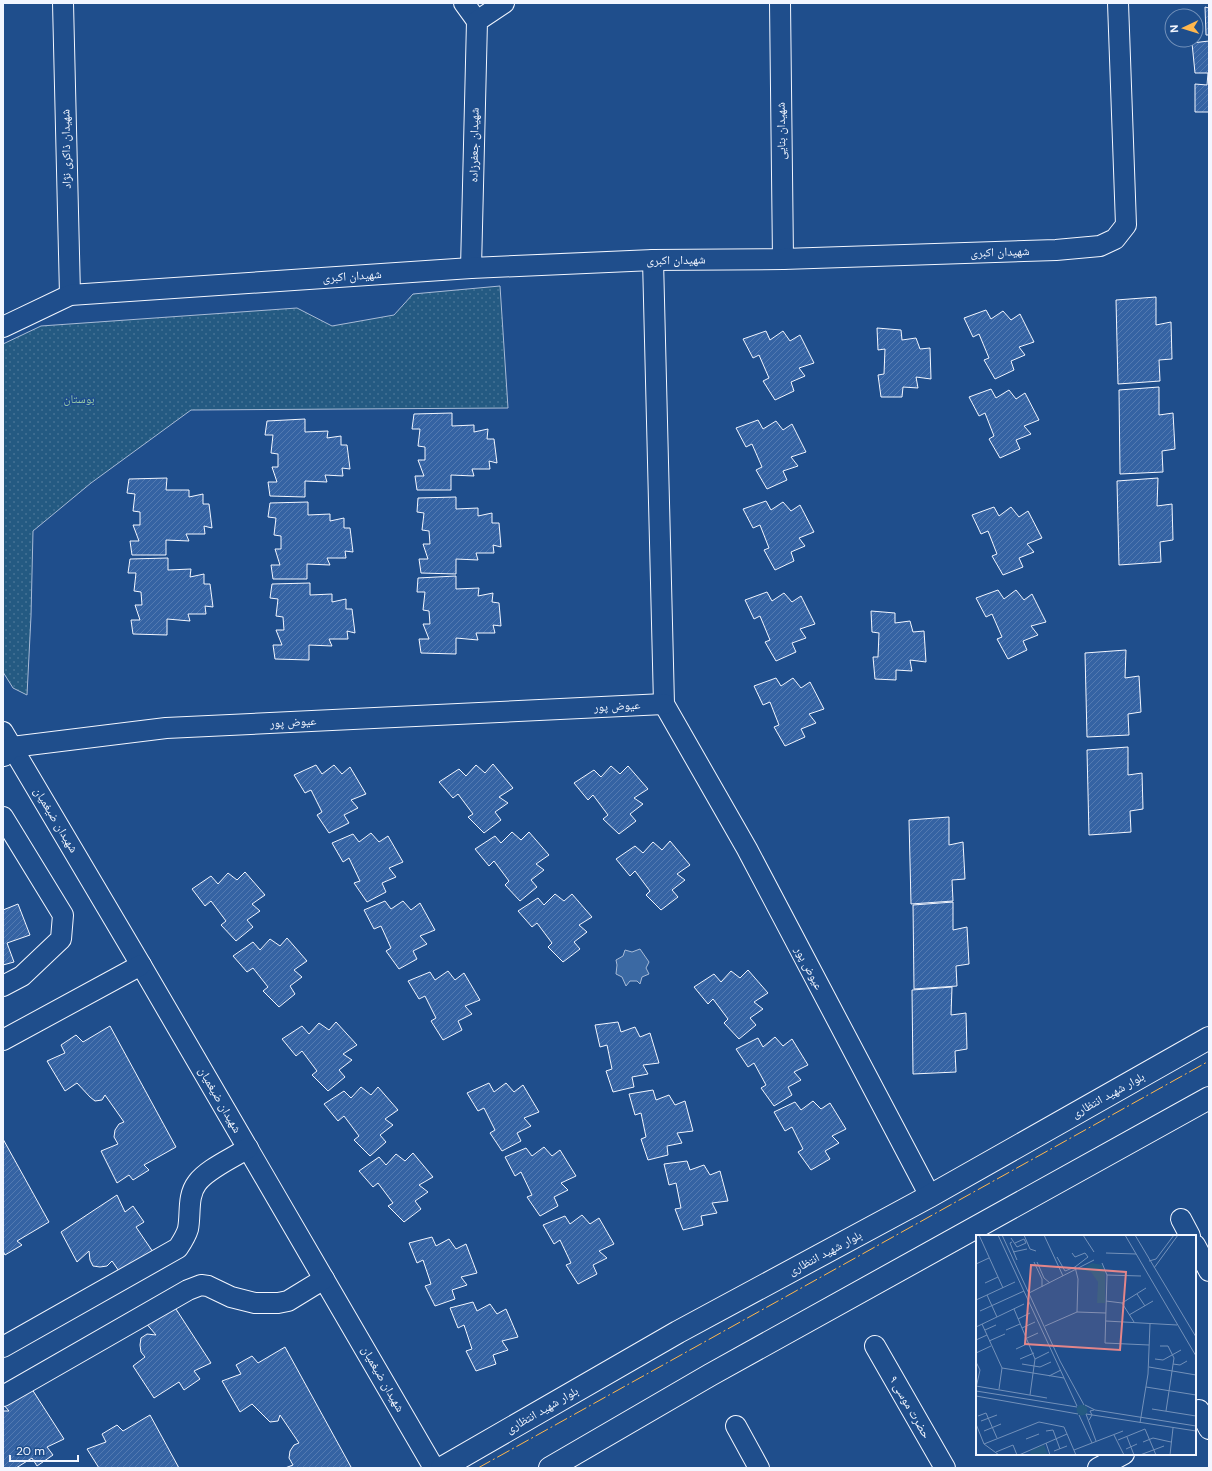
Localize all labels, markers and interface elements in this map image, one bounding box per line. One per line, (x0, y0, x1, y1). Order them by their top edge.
north arrow (1164, 8, 1204, 48)
text: N (1167, 24, 1181, 33)
street label: شهیدان بنایی (772, 102, 790, 160)
street label: شهیدان جعفرزاده (465, 107, 483, 183)
street label: شهیدان ذاکری نژاد (57, 109, 75, 189)
street label: شهیدان اکبری (970, 243, 1030, 261)
street label: شهیدان اکبری (646, 251, 706, 269)
street label: شهیدان اکبری (322, 266, 382, 286)
park label: بوستان (63, 391, 95, 407)
street label: عیوض پور (592, 697, 641, 715)
street label: عیوض پور (268, 713, 317, 731)
street label: شهیدان ضیغمیان (30, 784, 82, 856)
street label: عیوض پور (791, 943, 827, 992)
street label: شهیدان ضیغمیان (195, 1064, 245, 1136)
street label: بلوار شهید انتظاری (1069, 1068, 1147, 1122)
street label: بلوار شهید انتظاری (785, 1227, 865, 1279)
inset map (976, 1235, 1196, 1455)
street label: شهیدان ضیغمیان (358, 1343, 408, 1415)
street label: حضرت موسی ۹ (886, 1373, 935, 1442)
street label: بلوار شهید انتظاری (503, 1383, 581, 1437)
scale bar (10, 1437, 78, 1463)
text: 20 m (16, 1443, 45, 1459)

